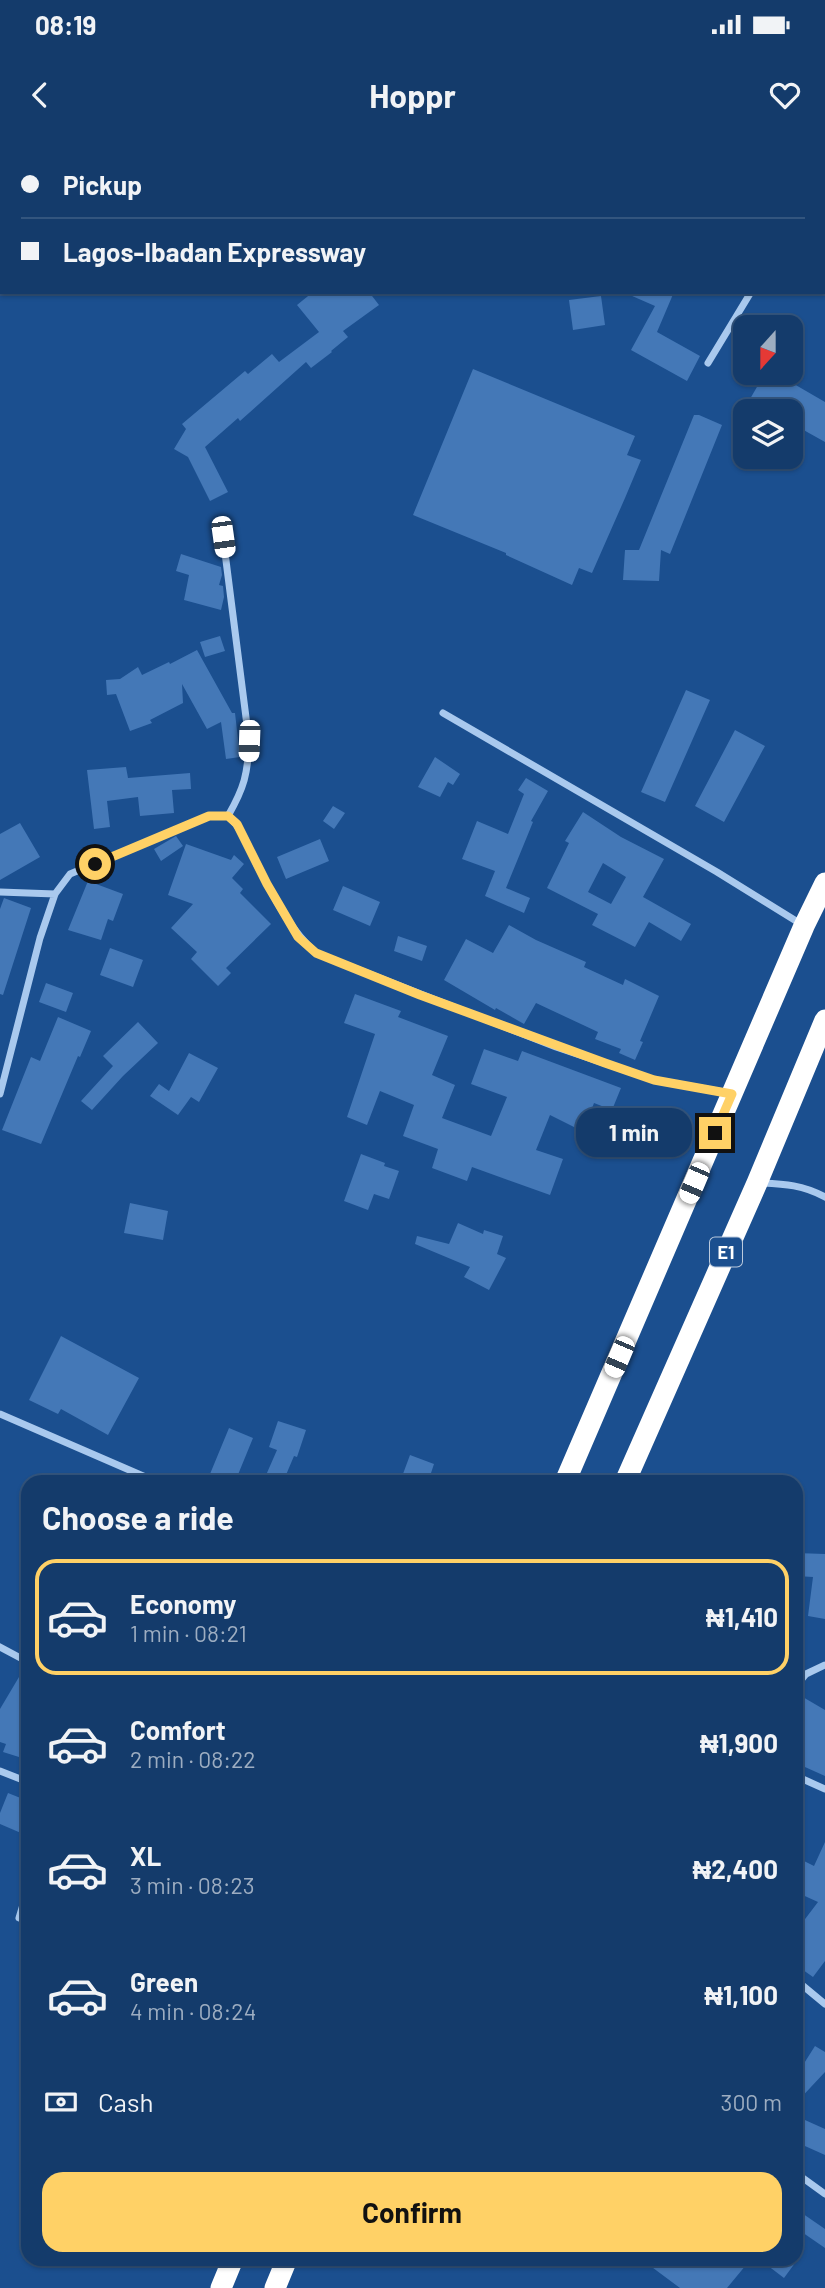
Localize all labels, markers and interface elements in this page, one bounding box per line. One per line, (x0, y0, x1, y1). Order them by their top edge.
text: 08:19 (35, 9, 96, 40)
icon: back (21, 76, 59, 114)
text: Hoppr (369, 76, 456, 114)
icon: heart (766, 76, 804, 114)
text: Pickup (63, 169, 142, 200)
text: Lagos-Ibadan Expressway (63, 236, 366, 267)
north arrow (733, 315, 803, 385)
map controls (733, 315, 803, 469)
button: layers (733, 399, 803, 469)
car (210, 515, 237, 559)
car (238, 720, 261, 762)
route start (79, 848, 111, 880)
callout: 1 min (575, 1108, 690, 1158)
route end (699, 1117, 731, 1149)
text: 1 min (609, 1118, 659, 1146)
car (677, 1160, 712, 1206)
road number: E1 (710, 1238, 742, 1266)
car (602, 1334, 637, 1380)
text: Choose a ride (42, 1498, 234, 1536)
icon: car (46, 1586, 109, 1649)
text: Economy (130, 1588, 236, 1619)
text: ₦1,410 (706, 1601, 778, 1632)
text: 1 min · 08:21 (130, 1619, 247, 1647)
icon: car (46, 1712, 109, 1775)
text: Comfort (130, 1714, 226, 1745)
text: ₦1,900 (700, 1727, 778, 1758)
text: 2 min · 08:22 (130, 1745, 256, 1773)
icon: car (46, 1838, 109, 1901)
text: XL (130, 1840, 161, 1871)
text: ₦2,400 (692, 1853, 778, 1884)
text: 3 min · 08:23 (130, 1871, 255, 1899)
icon: car (46, 1964, 109, 2027)
text: Green (130, 1966, 198, 1997)
text: ₦1,100 (704, 1979, 778, 2010)
text: 4 min · 08:24 (130, 1997, 256, 2025)
icon: cash (42, 2083, 80, 2121)
text: Cash (98, 2086, 153, 2117)
text: 300 m (721, 2088, 782, 2116)
button: Confirm (42, 2172, 782, 2252)

